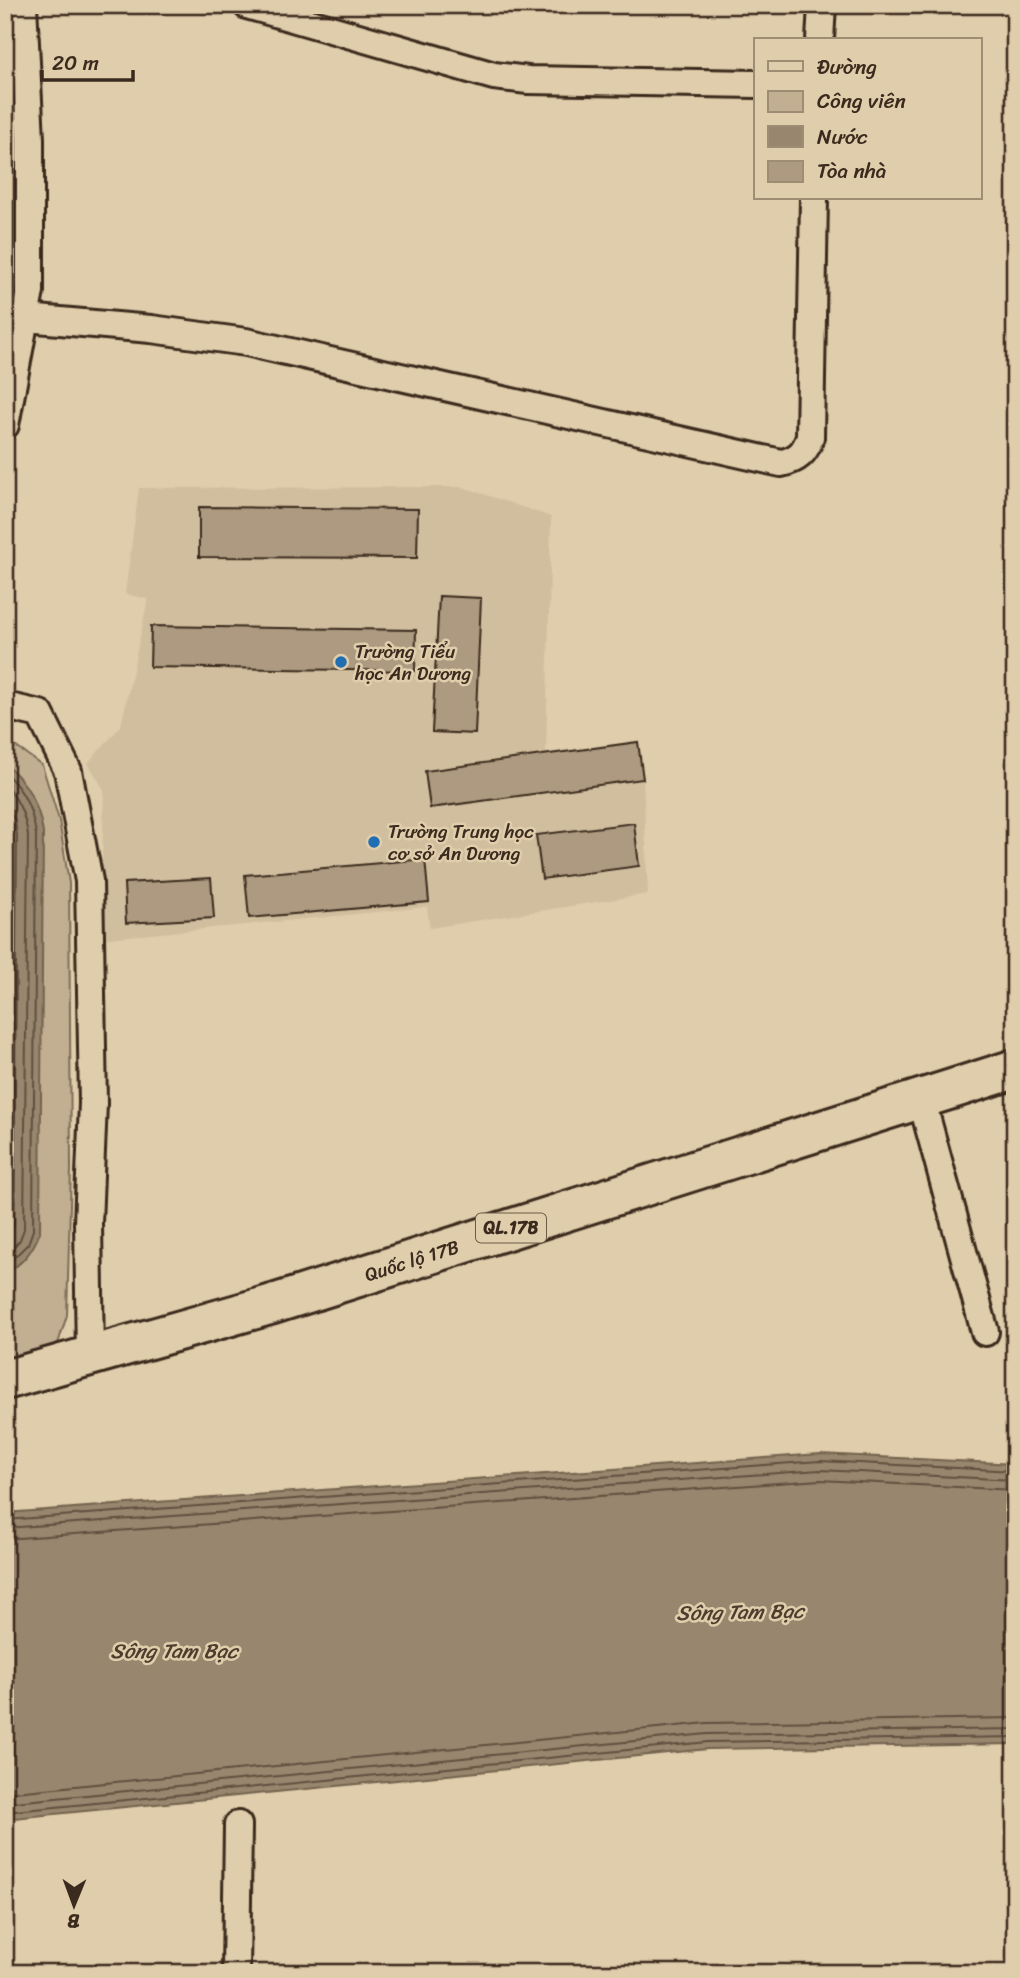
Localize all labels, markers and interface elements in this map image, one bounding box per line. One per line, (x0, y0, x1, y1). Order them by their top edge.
scale bar (42, 38, 133, 82)
legend (754, 38, 982, 200)
text: 20 m (52, 44, 99, 82)
text: Đường (817, 48, 877, 86)
text: Công viên (817, 82, 906, 120)
text: Nước (817, 118, 868, 156)
text: Tòa nhà (817, 152, 887, 190)
place label: Trường Tiểu học An Dương (354, 635, 471, 690)
marker: Trường Tiểu học An Dương (333, 654, 349, 670)
place label: Trường Trung học cơ sở An Dương (388, 815, 534, 870)
marker: Trường Trung học cơ sở An Dương (366, 834, 382, 850)
road number: QL.17B (476, 1213, 546, 1242)
street label: Quốc lộ 17B (360, 1230, 463, 1291)
water label: Sông Tam Bạc (676, 1592, 806, 1632)
water label: Sông Tam Bạc (110, 1632, 240, 1670)
north arrow (38, 1870, 108, 1940)
text: B (67, 1905, 80, 1938)

